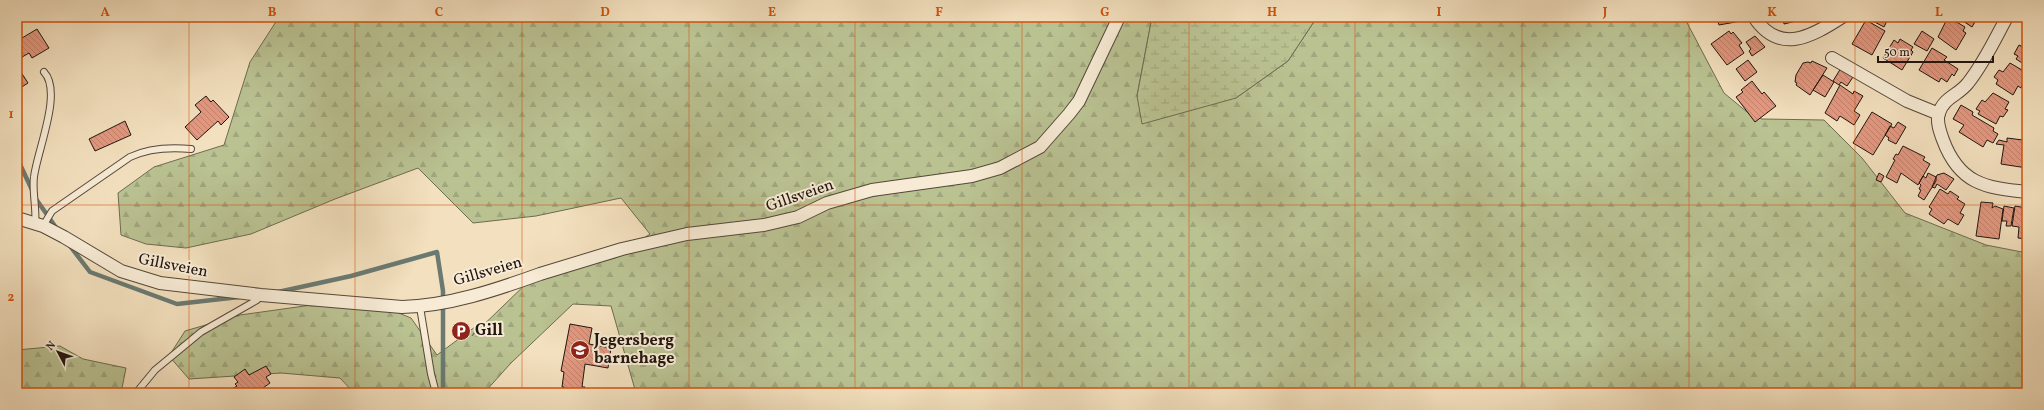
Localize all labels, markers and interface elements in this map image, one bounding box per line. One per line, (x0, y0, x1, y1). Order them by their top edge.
text: A (100, 4, 110, 22)
text: B (268, 4, 277, 22)
text: C (435, 4, 443, 22)
text: D (600, 4, 610, 22)
text: E (768, 4, 776, 22)
text: F (935, 4, 943, 22)
text: G (1100, 4, 1110, 22)
text: H (1267, 4, 1277, 22)
text: I (1437, 4, 1442, 22)
text: J (1602, 4, 1608, 22)
text: K (1767, 4, 1777, 22)
text: L (1935, 4, 1943, 22)
scale bar (1878, 38, 1993, 64)
text: 50 m (1884, 45, 1910, 61)
text: 1 (8, 106, 14, 124)
street label: Gillsveien (763, 174, 837, 218)
street label: Gillsveien (136, 248, 210, 284)
street label: Gillsveien (451, 252, 525, 292)
text: 2 (8, 289, 15, 307)
parking icon: Gill (450, 320, 472, 342)
place label: Gill (475, 320, 504, 342)
place label: Jegersberg barnehage (593, 330, 675, 370)
north arrow (38, 332, 78, 372)
text: N (43, 338, 60, 354)
school or university icon: Jegersberg barnehage (569, 339, 591, 361)

